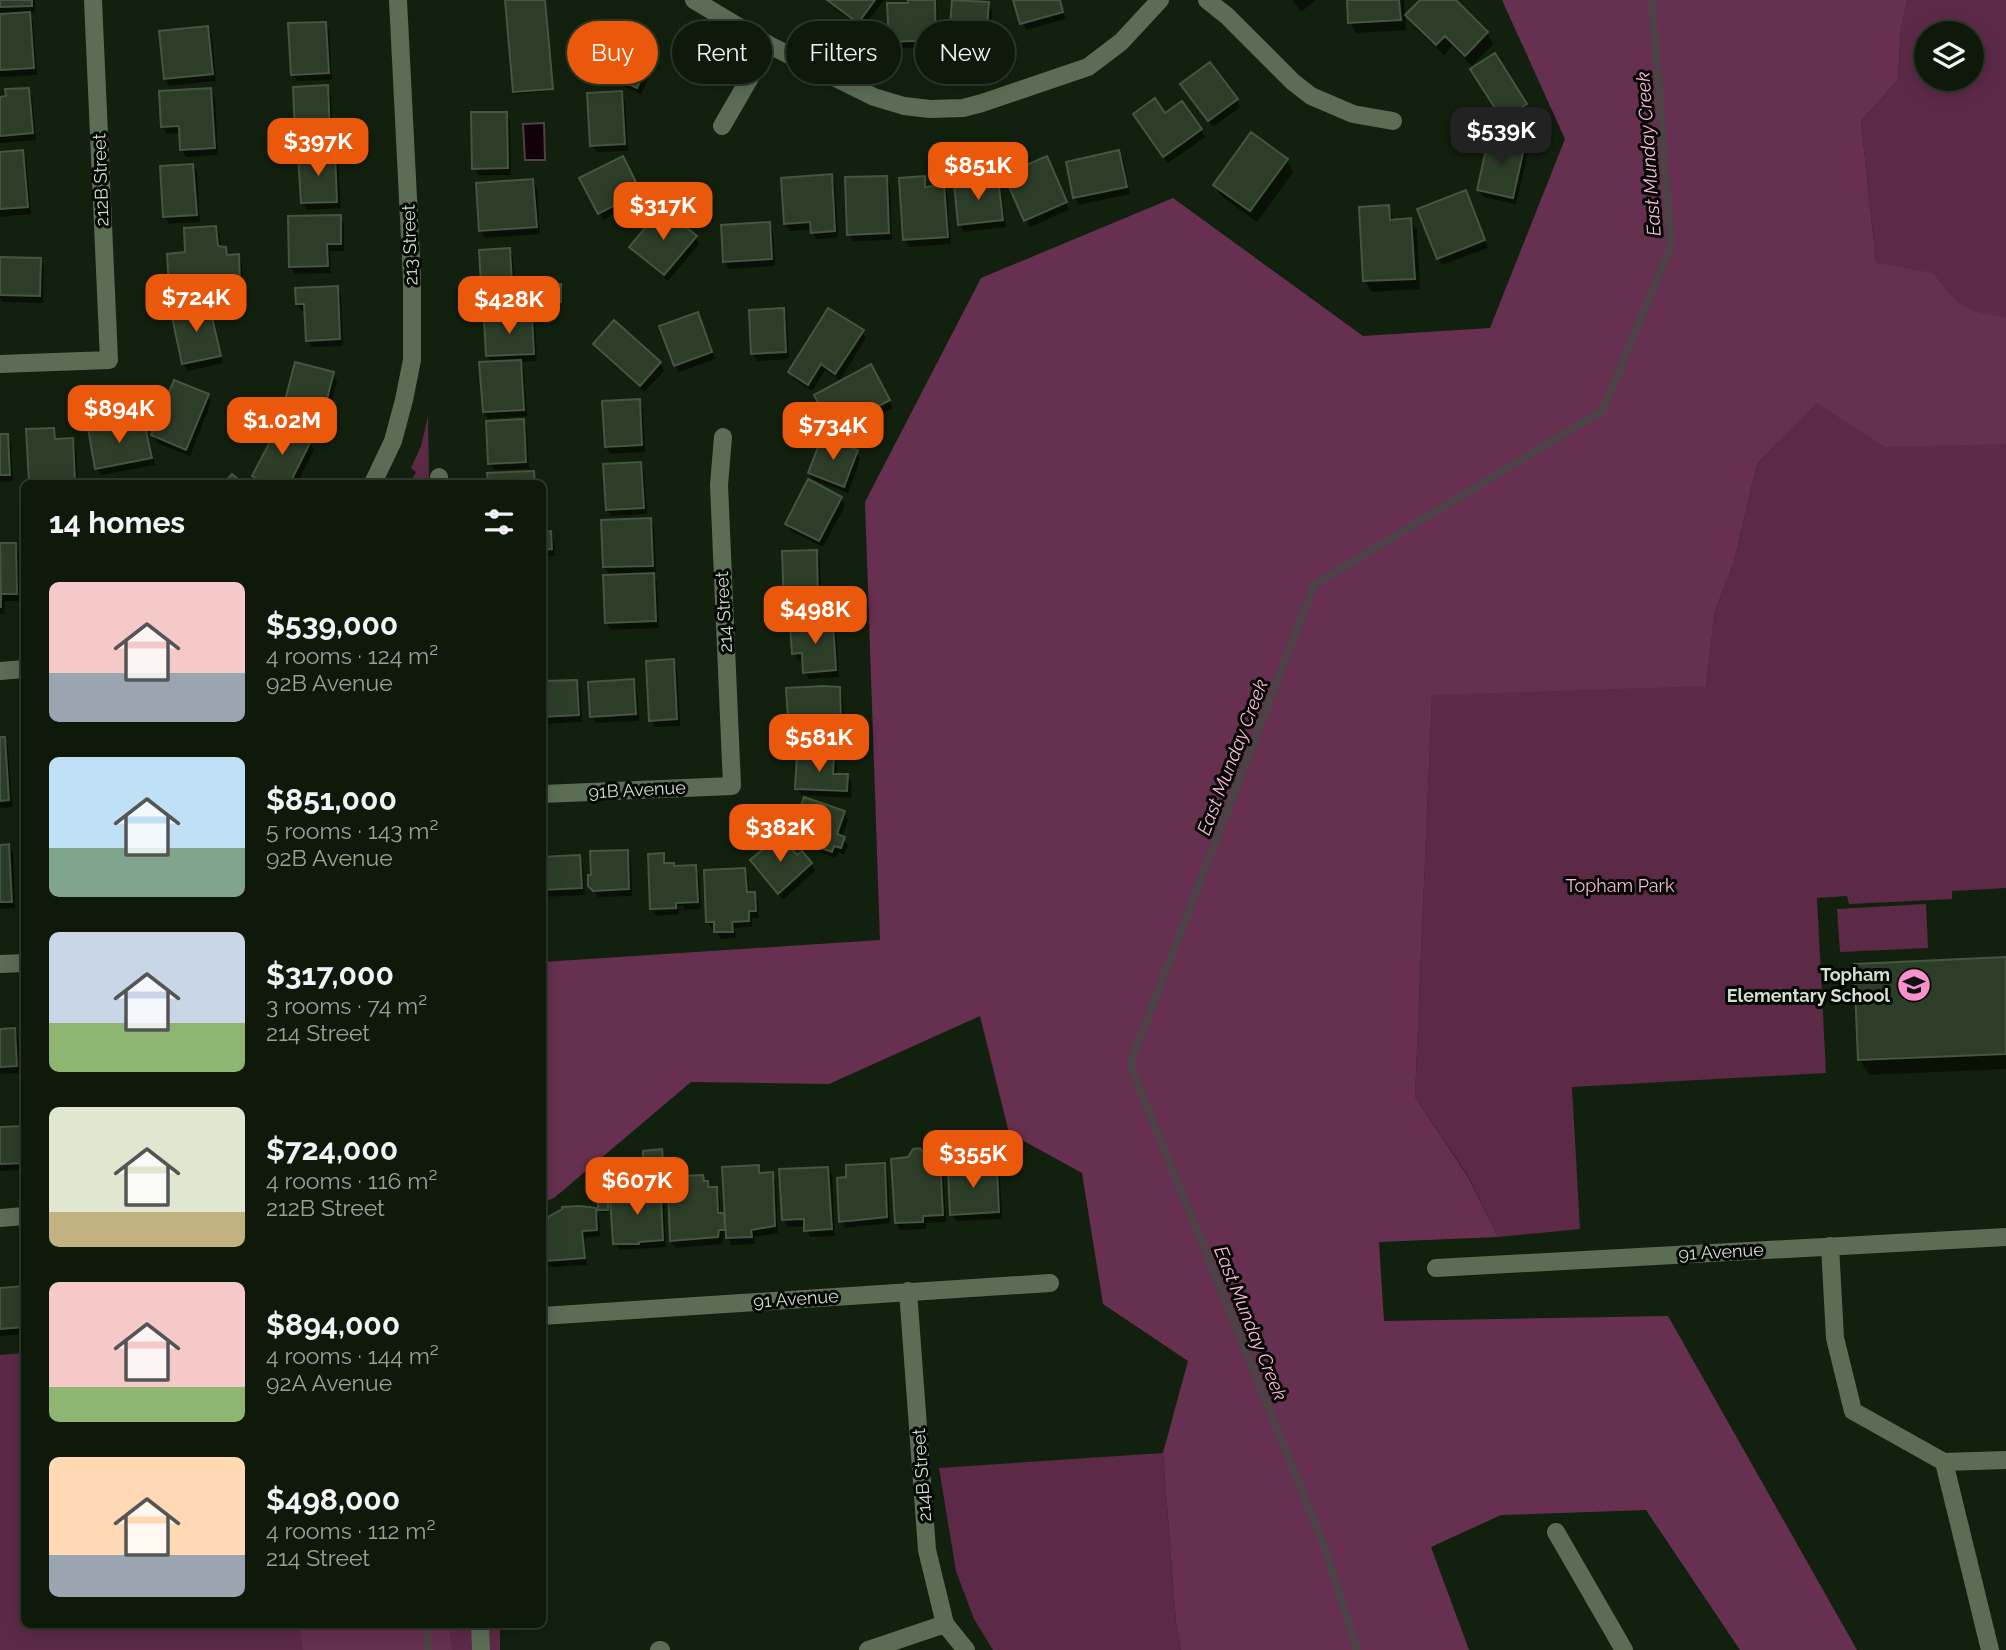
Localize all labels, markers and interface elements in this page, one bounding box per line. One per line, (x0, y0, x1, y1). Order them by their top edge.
chip: Buy (567, 21, 658, 84)
chip: Rent (672, 21, 772, 84)
chip: Filters (786, 21, 901, 84)
chip: New (915, 21, 1015, 84)
map controls (1914, 21, 1984, 91)
button: layers (1914, 21, 1984, 91)
water label: East Munday Creek (1631, 71, 1665, 237)
pin: $539K (1452, 108, 1550, 167)
text: $539K (1466, 116, 1536, 143)
pin: $397K (269, 118, 367, 178)
text: $397K (283, 127, 353, 154)
street label: 212B Street (88, 133, 113, 227)
pin: $851K (929, 142, 1027, 202)
text: $851K (944, 151, 1012, 178)
pin: $317K (614, 182, 712, 242)
text: $317K (630, 191, 696, 218)
street label: 213 Street (398, 204, 421, 286)
pin: $724K (147, 274, 245, 334)
pin: $428K (460, 276, 558, 336)
text: $724K (162, 283, 230, 310)
text: $428K (474, 285, 544, 312)
pin: $894K (70, 386, 168, 445)
text: $894K (84, 394, 154, 421)
pin: $1.02M (225, 398, 339, 457)
pin: $734K (784, 402, 882, 462)
text: $1.02M (243, 406, 321, 433)
text: $734K (799, 411, 867, 438)
icon: filters (480, 503, 518, 541)
text: 14 homes (49, 505, 185, 540)
street label: 214 Street (711, 571, 736, 653)
pin: $498K (766, 586, 864, 646)
text: $498K (780, 595, 850, 622)
text: $539,000 (266, 607, 398, 642)
icon: home (105, 610, 189, 694)
text: 4 rooms · 124 m² (266, 642, 438, 669)
text: 92B Avenue (266, 669, 393, 696)
water label: East Munday Creek (1192, 676, 1272, 838)
pin: $581K (770, 714, 868, 774)
text: $581K (785, 723, 853, 750)
street label: 91B Avenue (588, 776, 687, 803)
text: $851,000 (266, 782, 397, 817)
icon: home (105, 785, 189, 869)
pin: $382K (731, 804, 829, 864)
text: $382K (745, 813, 815, 840)
text: 5 rooms · 143 m² (266, 817, 438, 844)
text: 92B Avenue (266, 844, 393, 871)
park label: Topham Park (1566, 875, 1675, 896)
text: $317,000 (266, 957, 394, 992)
icon: home (105, 960, 189, 1044)
place label: Topham Elementary School (1727, 964, 1890, 1006)
school or university icon: Topham Elementary School (1895, 966, 1933, 1004)
text: 3 rooms · 74 m² (266, 992, 427, 1019)
text: 214 Street (266, 1019, 370, 1046)
pin: $355K (924, 1130, 1022, 1190)
text: $724,000 (266, 1132, 398, 1167)
icon: home (105, 1135, 189, 1219)
text: $355K (939, 1139, 1007, 1166)
pin: $607K (588, 1158, 686, 1217)
text: $607K (602, 1166, 672, 1193)
text: 4 rooms · 116 m² (266, 1167, 437, 1194)
text: 212B Street (266, 1194, 385, 1221)
street label: 91 Avenue (1678, 1239, 1765, 1264)
water label: East Munday Creek (1210, 1242, 1292, 1404)
street label: 91 Avenue (753, 1285, 840, 1312)
text: $894,000 (266, 1307, 400, 1342)
icon: home (105, 1310, 189, 1394)
text: 4 rooms · 144 m² (266, 1342, 439, 1369)
text: 92A Avenue (266, 1369, 392, 1396)
street label: 214B Street (908, 1428, 935, 1522)
text: $498,000 (266, 1482, 400, 1517)
icon: home (105, 1485, 189, 1569)
text: 4 rooms · 112 m² (266, 1517, 435, 1544)
text: 214 Street (266, 1544, 370, 1571)

